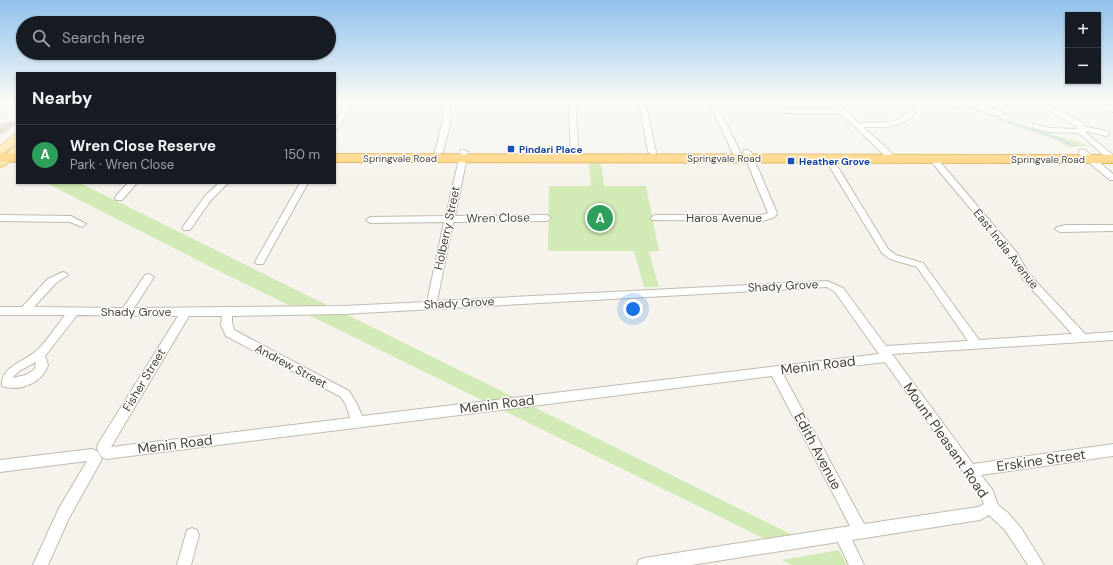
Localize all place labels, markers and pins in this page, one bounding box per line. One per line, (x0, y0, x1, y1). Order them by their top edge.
place label: Pindari Place (519, 143, 582, 156)
marker: Pindari Place (506, 144, 516, 154)
place label: Heather Grove (799, 155, 870, 168)
marker: Heather Grove (786, 156, 796, 166)
pin: A (587, 203, 613, 233)

